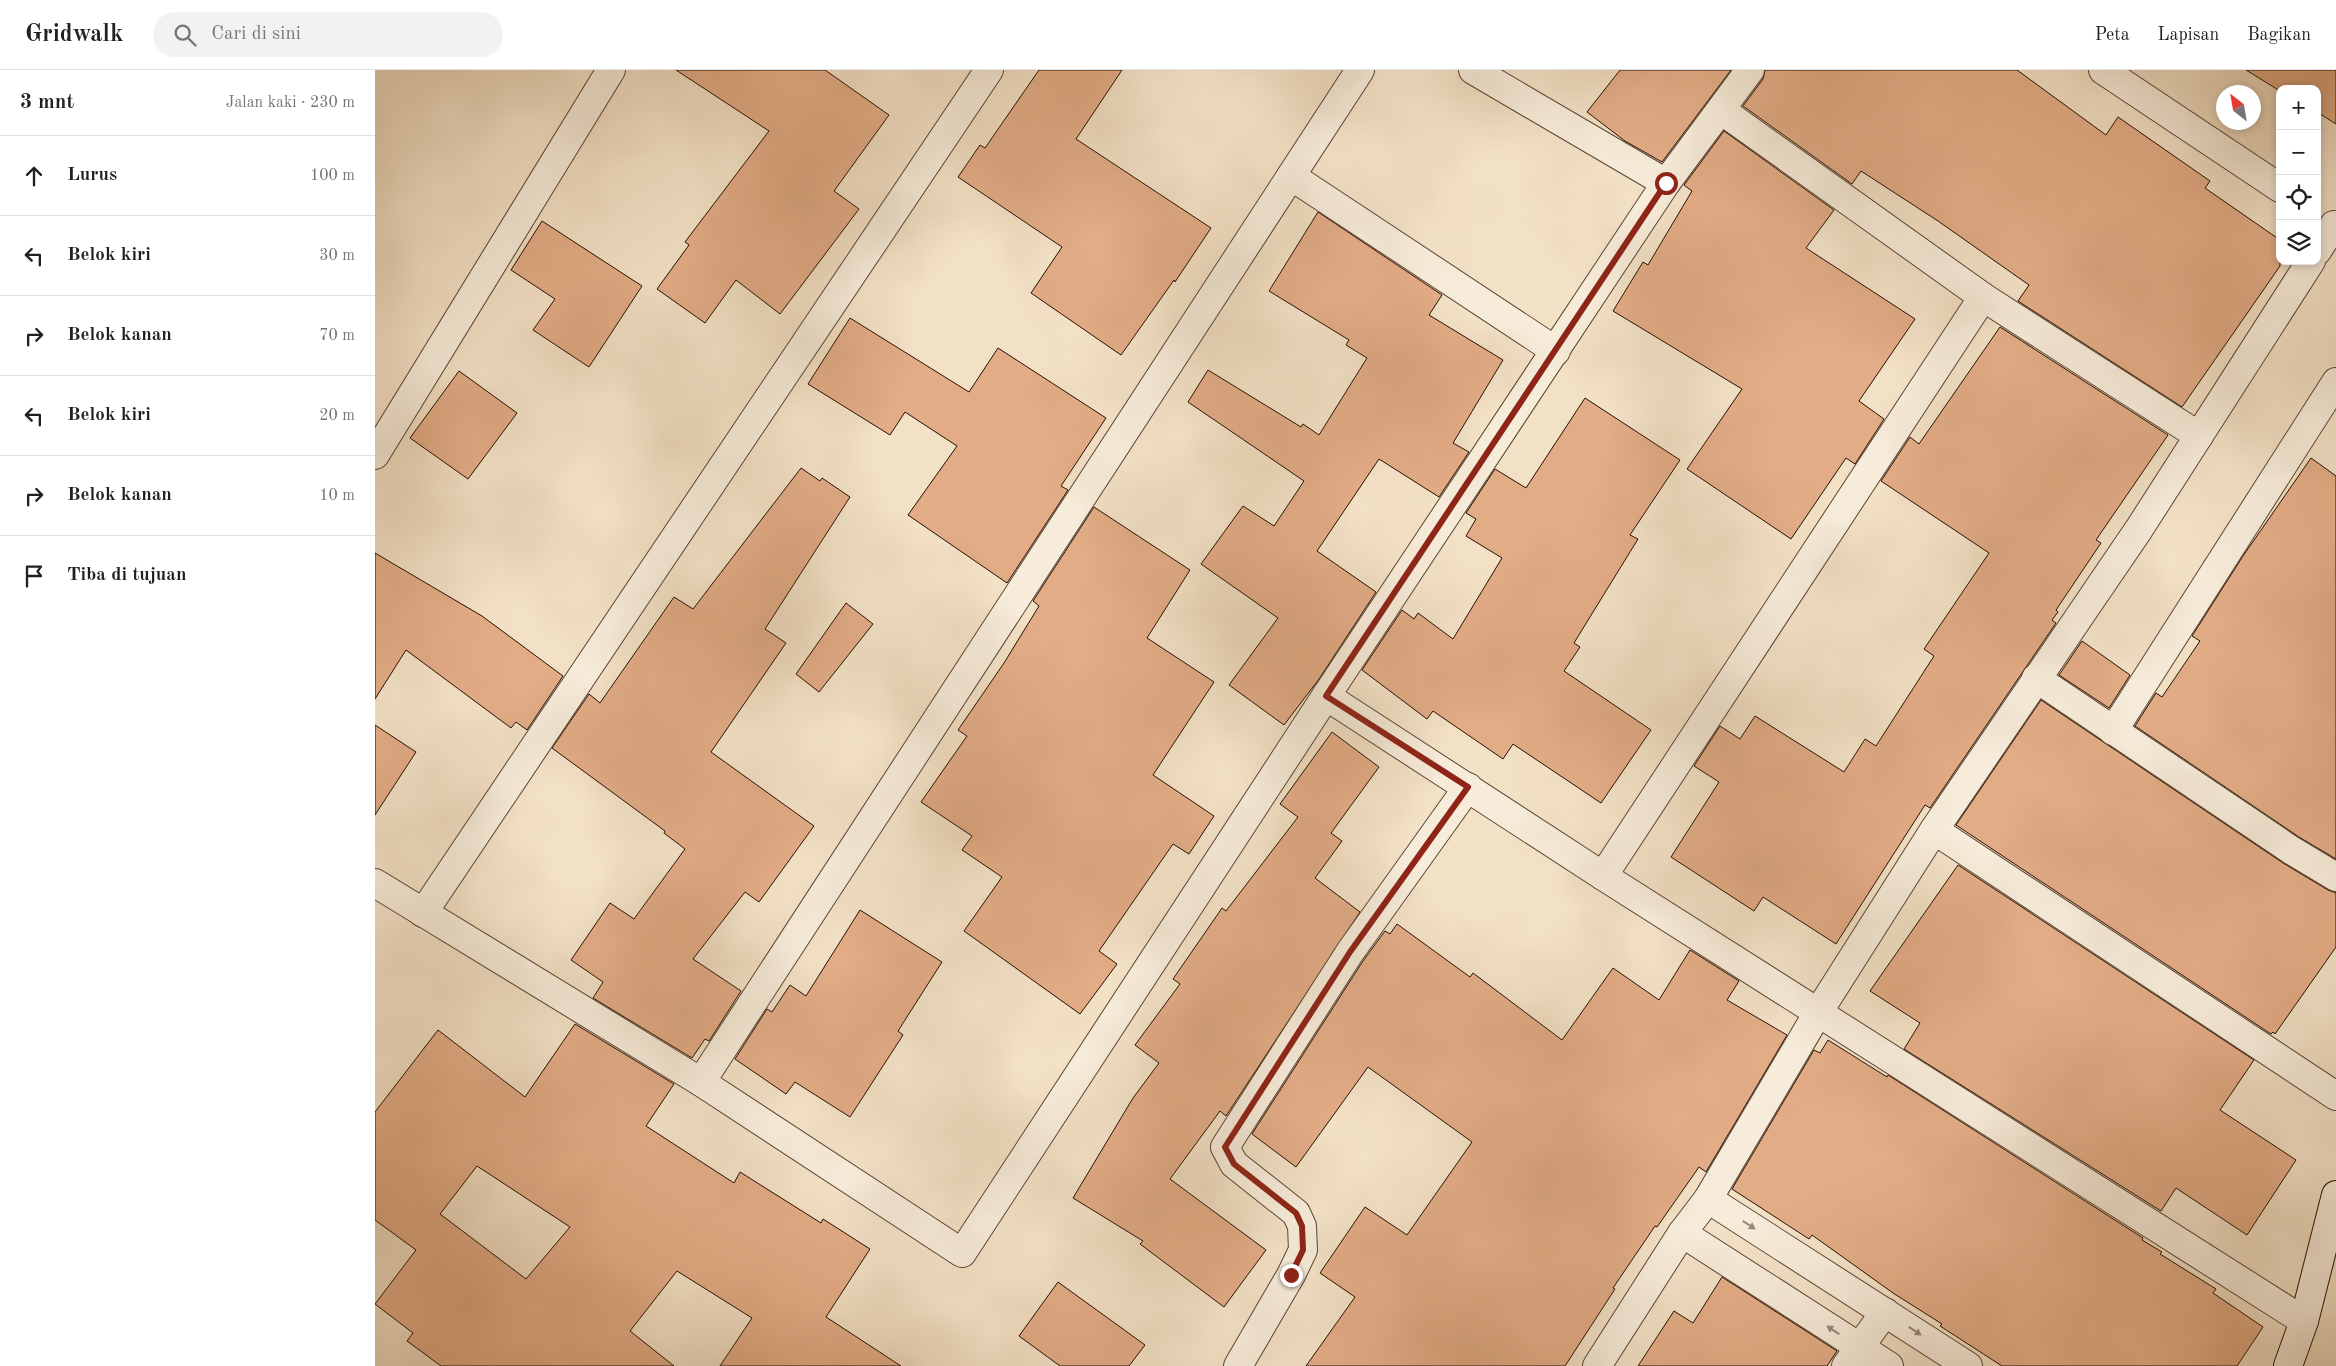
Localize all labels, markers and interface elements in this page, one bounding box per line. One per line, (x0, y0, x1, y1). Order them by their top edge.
search box (153, 12, 503, 57)
icon: search (171, 21, 199, 49)
text: Gridwalk (25, 23, 123, 47)
text: Cari di sini (211, 25, 301, 44)
text: Peta (2095, 26, 2130, 44)
text: Lapisan (2158, 26, 2219, 44)
text: Bagikan (2247, 26, 2311, 44)
north arrow (2216, 85, 2261, 130)
map controls (2276, 85, 2321, 265)
button: + (2276, 85, 2321, 130)
text: 3 mnt (20, 92, 74, 113)
text: Jalan kaki · 230 m (226, 95, 355, 111)
button: − (2276, 130, 2321, 175)
icon: ahead (20, 162, 48, 190)
text: Lurus (67, 166, 117, 185)
text: 100 m (310, 168, 355, 184)
route start (1655, 172, 1678, 195)
button: locate (2276, 175, 2321, 220)
button: layers (2276, 220, 2321, 265)
icon: left (20, 242, 48, 270)
text: Belok kiri (67, 246, 151, 265)
text: 30 m (319, 248, 355, 264)
icon: right (20, 322, 48, 350)
text: Belok kanan (67, 326, 172, 345)
text: 70 m (319, 328, 355, 344)
icon: left (20, 402, 48, 430)
text: Belok kiri (67, 406, 151, 425)
text: 20 m (319, 408, 355, 424)
icon: right (20, 482, 48, 510)
text: Belok kanan (67, 486, 172, 505)
text: 10 m (319, 488, 355, 504)
icon: arrive (20, 562, 48, 590)
text: Tiba di tujuan (67, 566, 187, 585)
one-way arrow (1742, 1220, 1755, 1230)
route end (1280, 1264, 1303, 1287)
one-way arrow (1826, 1326, 1840, 1335)
one-way arrow (1908, 1327, 1922, 1336)

